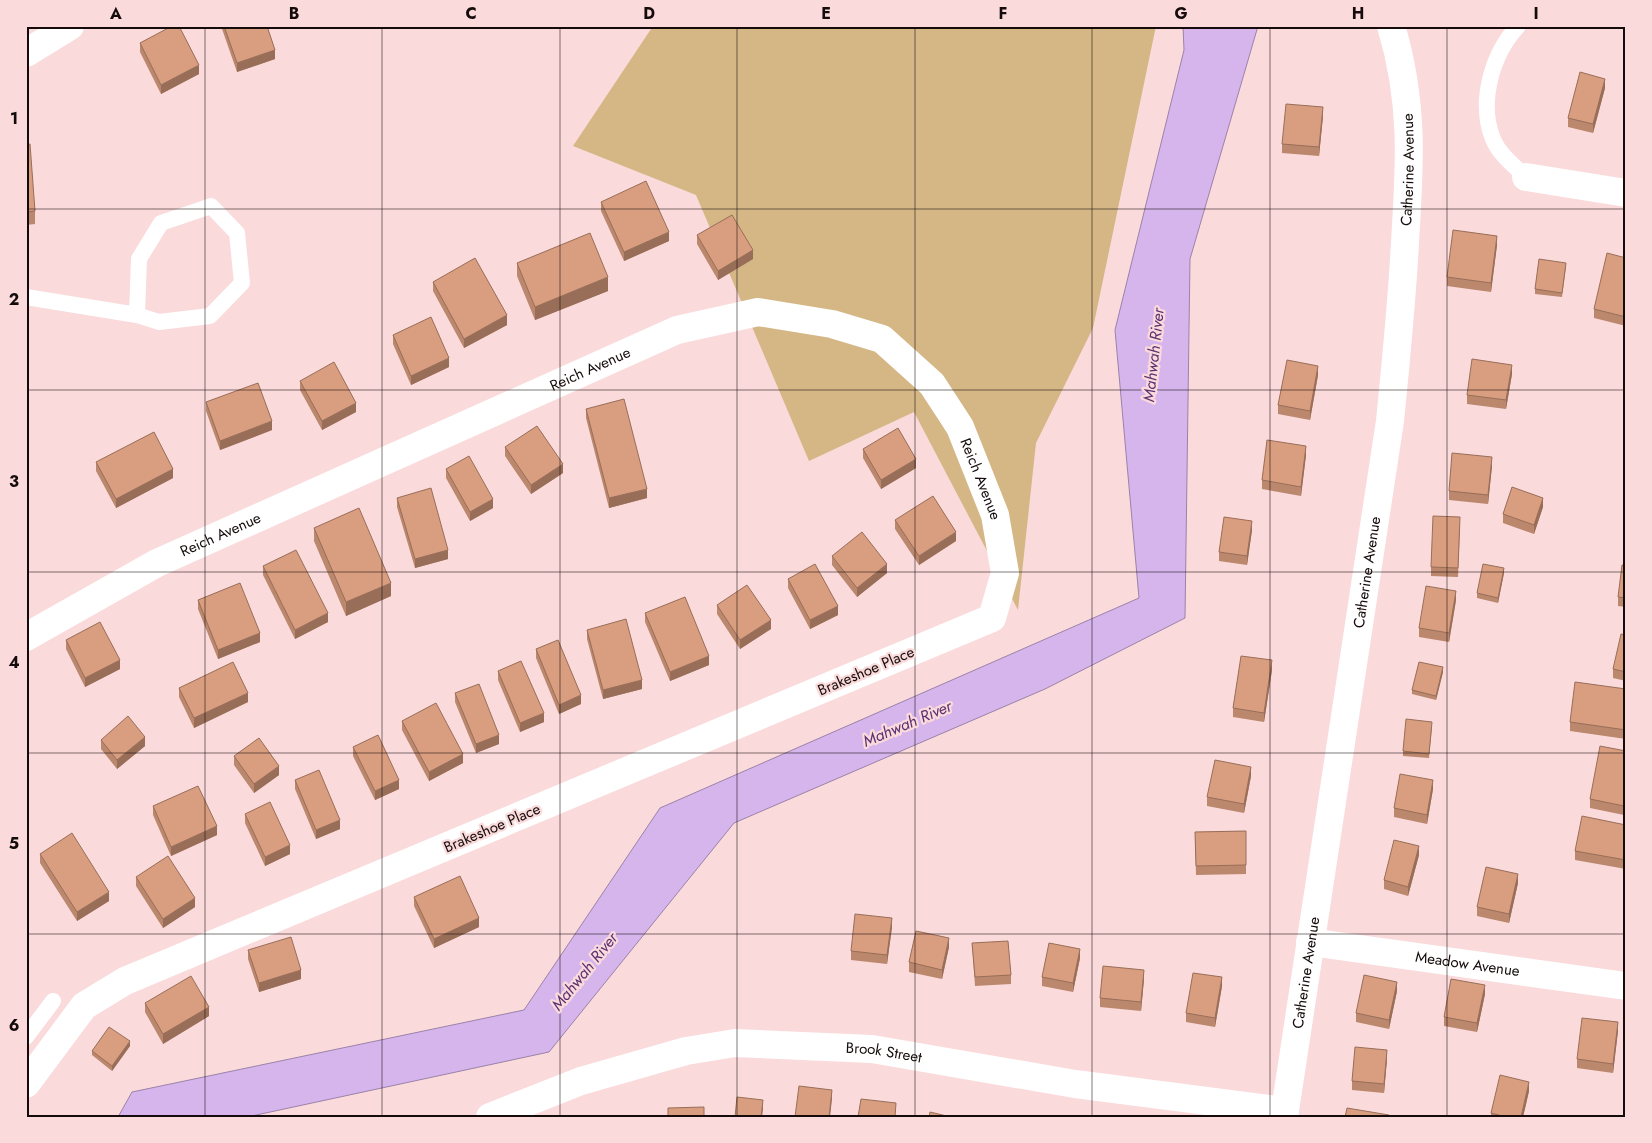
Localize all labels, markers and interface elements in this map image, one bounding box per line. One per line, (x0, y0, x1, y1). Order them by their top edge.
text: A (109, 2, 122, 25)
text: B (289, 2, 299, 25)
text: C (465, 2, 477, 25)
text: D (643, 2, 655, 25)
text: E (821, 2, 831, 25)
text: F (999, 2, 1007, 25)
text: G (1174, 2, 1188, 25)
text: H (1352, 2, 1364, 25)
text: I (1533, 2, 1539, 25)
text: 1 (10, 107, 18, 130)
street label: Catherine Avenue (1395, 112, 1420, 227)
text: 2 (9, 288, 19, 311)
water label: Mahwah River (1137, 305, 1170, 403)
street label: Reich Avenue (546, 341, 634, 397)
street label: Reich Avenue (955, 435, 1007, 522)
text: 3 (9, 470, 19, 493)
street label: Reich Avenue (177, 507, 265, 562)
street label: Catherine Avenue (1348, 515, 1386, 630)
street label: Brakeshoe Place (814, 641, 918, 701)
text: 4 (8, 651, 20, 674)
water label: Mahwah River (859, 694, 957, 753)
street label: Brakeshoe Place (440, 798, 544, 858)
text: 5 (9, 832, 19, 855)
street label: Catherine Avenue (1287, 915, 1325, 1030)
water label: Mahwah River (546, 926, 624, 1015)
street label: Meadow Avenue (1414, 946, 1521, 982)
text: 6 (9, 1014, 19, 1037)
street label: Brook Street (845, 1037, 924, 1068)

